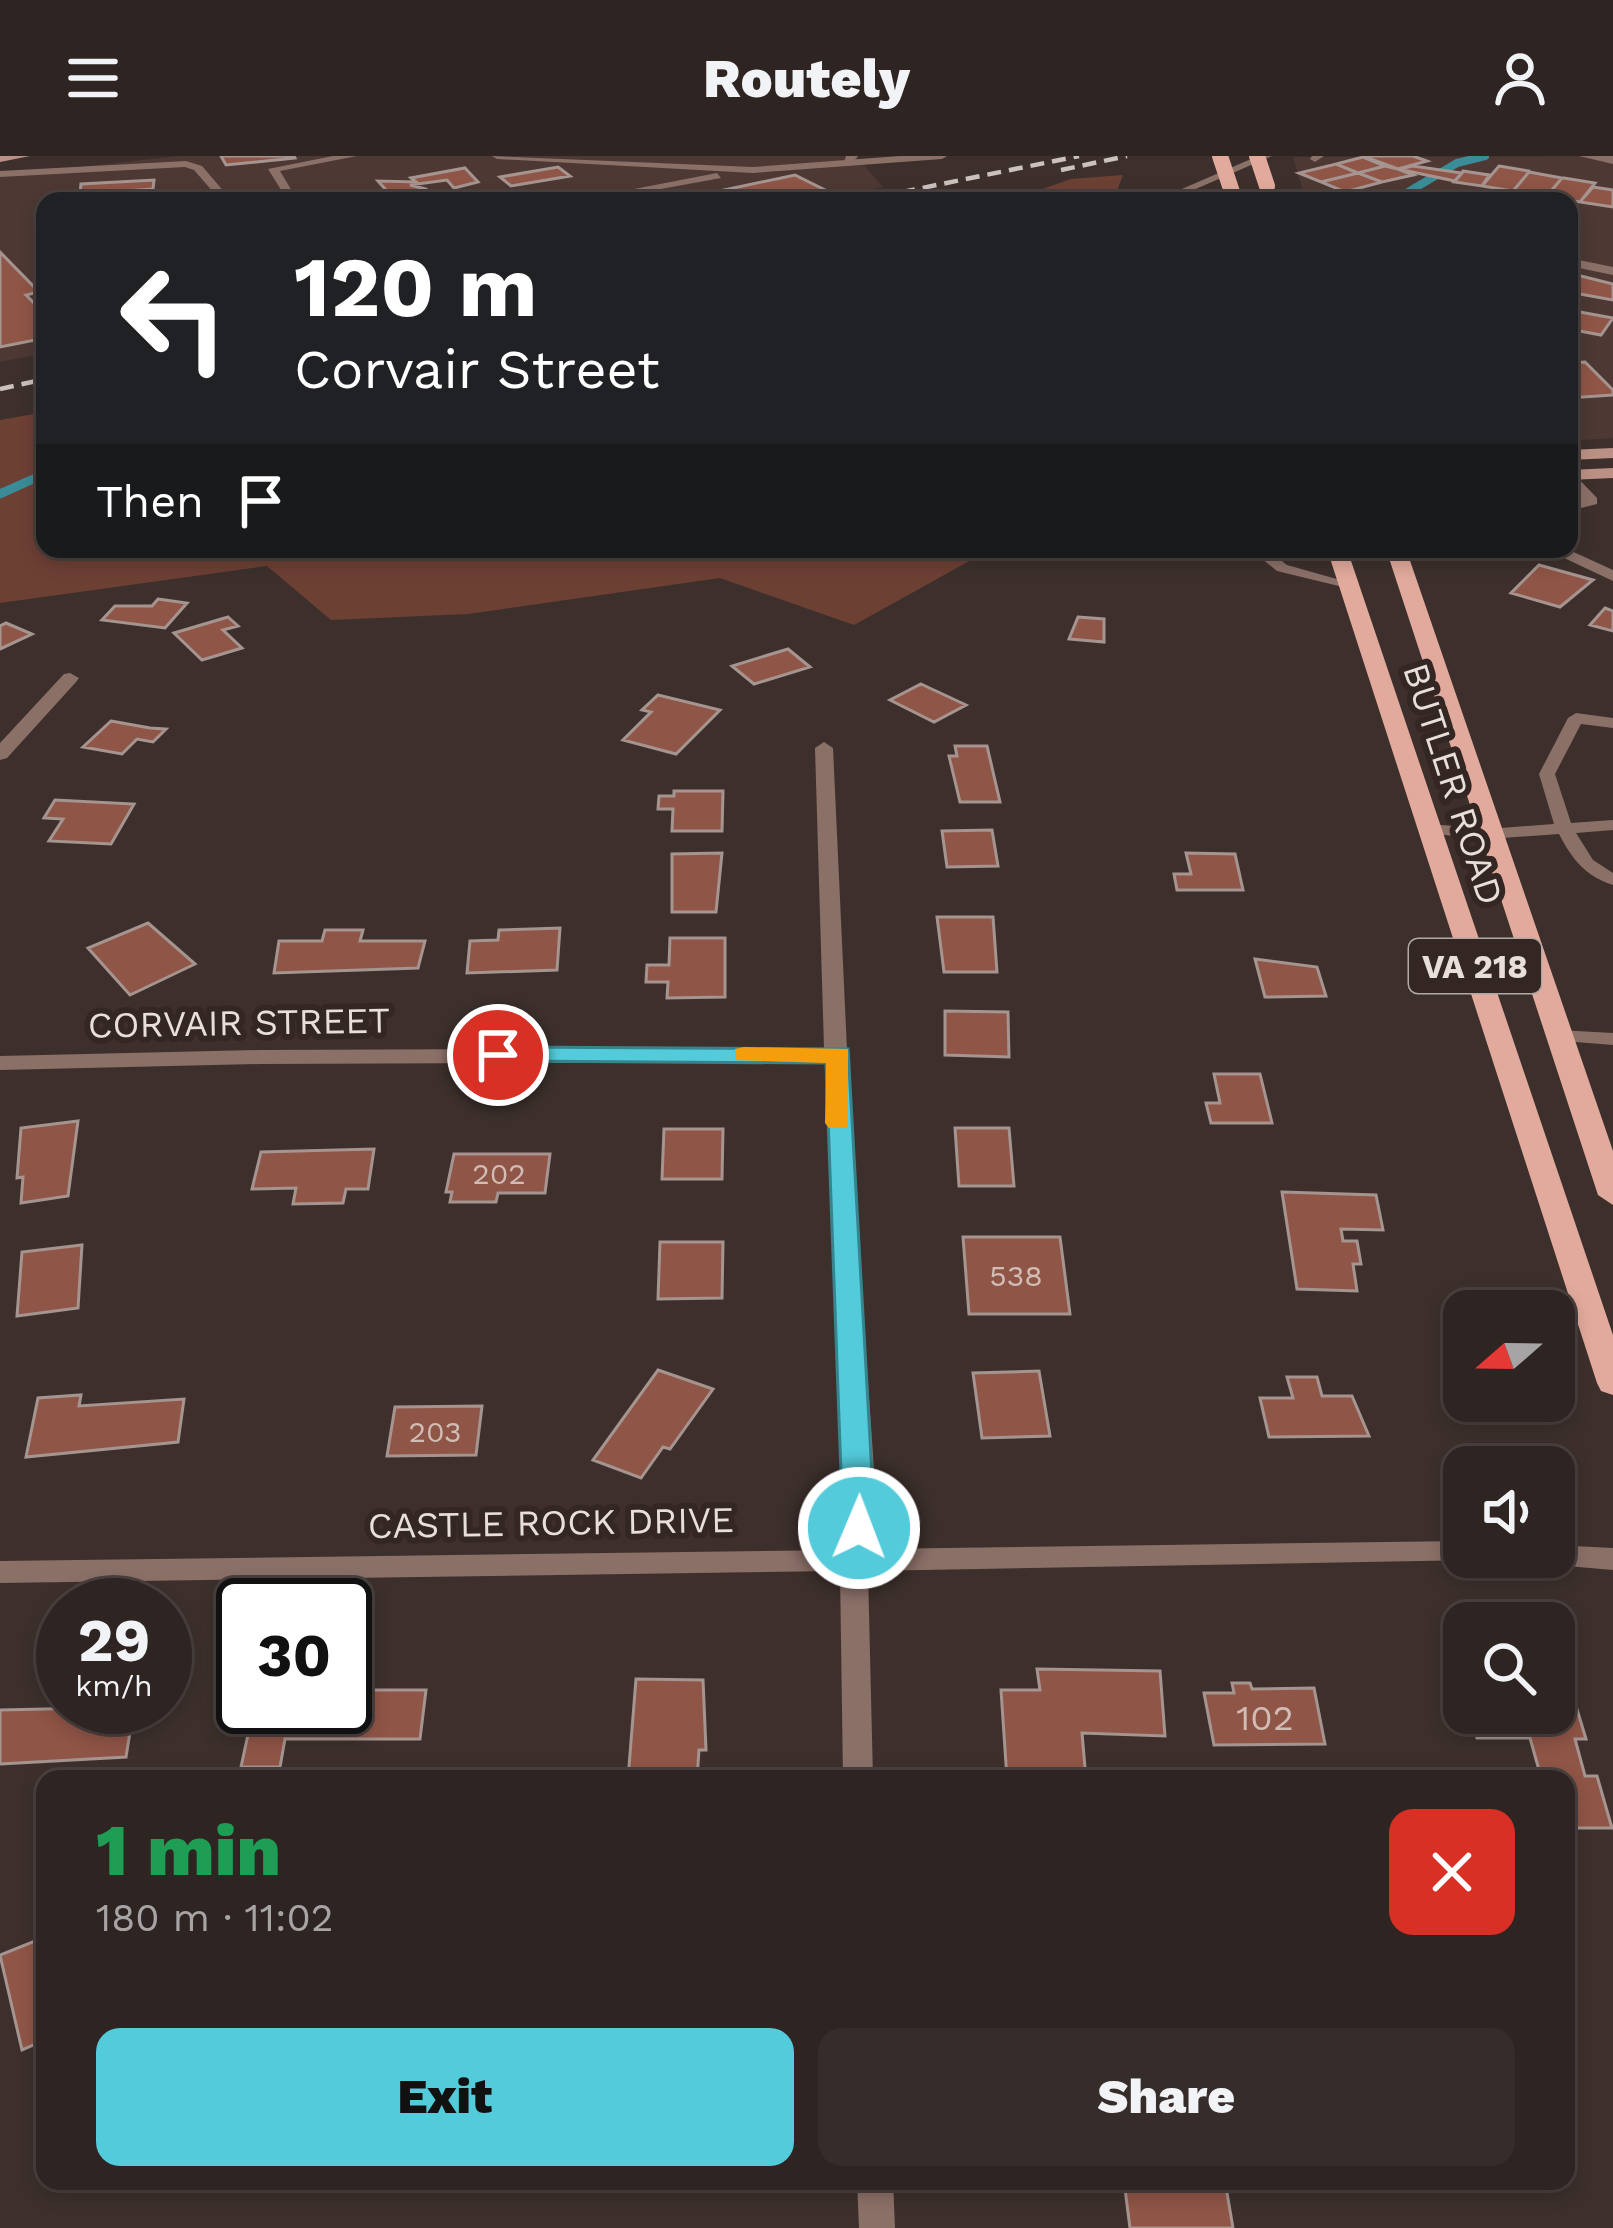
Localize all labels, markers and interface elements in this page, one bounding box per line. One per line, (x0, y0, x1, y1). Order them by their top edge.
icon: menu (60, 45, 126, 111)
icon: person (1487, 45, 1553, 111)
text: Routely (703, 47, 910, 110)
text: 120 m (294, 238, 537, 336)
icon: left (96, 240, 252, 396)
text: Corvair Street (294, 338, 660, 401)
icon: arrive (228, 468, 294, 534)
text: Then (96, 475, 204, 528)
street label: BUTLER ROAD (1394, 658, 1512, 910)
road number: VA 218 (1409, 939, 1541, 993)
street label: CORVAIR STREET (88, 999, 390, 1047)
pin (447, 1004, 549, 1106)
icon: arrive (465, 1022, 531, 1088)
house number: 202 (472, 1156, 526, 1191)
house number: 538 (989, 1258, 1043, 1293)
north arrow (1443, 1290, 1575, 1422)
map controls (1443, 1290, 1575, 1734)
house number: 203 (408, 1414, 462, 1449)
button: sound (1443, 1446, 1575, 1578)
position arrow (796, 1465, 922, 1591)
street label: CASTLE ROCK DRIVE (368, 1499, 734, 1547)
speed limit sign: 30 (216, 1578, 372, 1734)
button: search (1443, 1602, 1575, 1734)
text: 29 (78, 1605, 150, 1676)
text: km/h (75, 1668, 153, 1703)
house number: 102 (1236, 1697, 1294, 1739)
text: 1 min (96, 1808, 281, 1892)
button: close (1389, 1809, 1515, 1935)
text: 180 m · 11:02 (96, 1895, 334, 1940)
button: Exit (96, 2028, 794, 2166)
button: Share (818, 2028, 1515, 2166)

